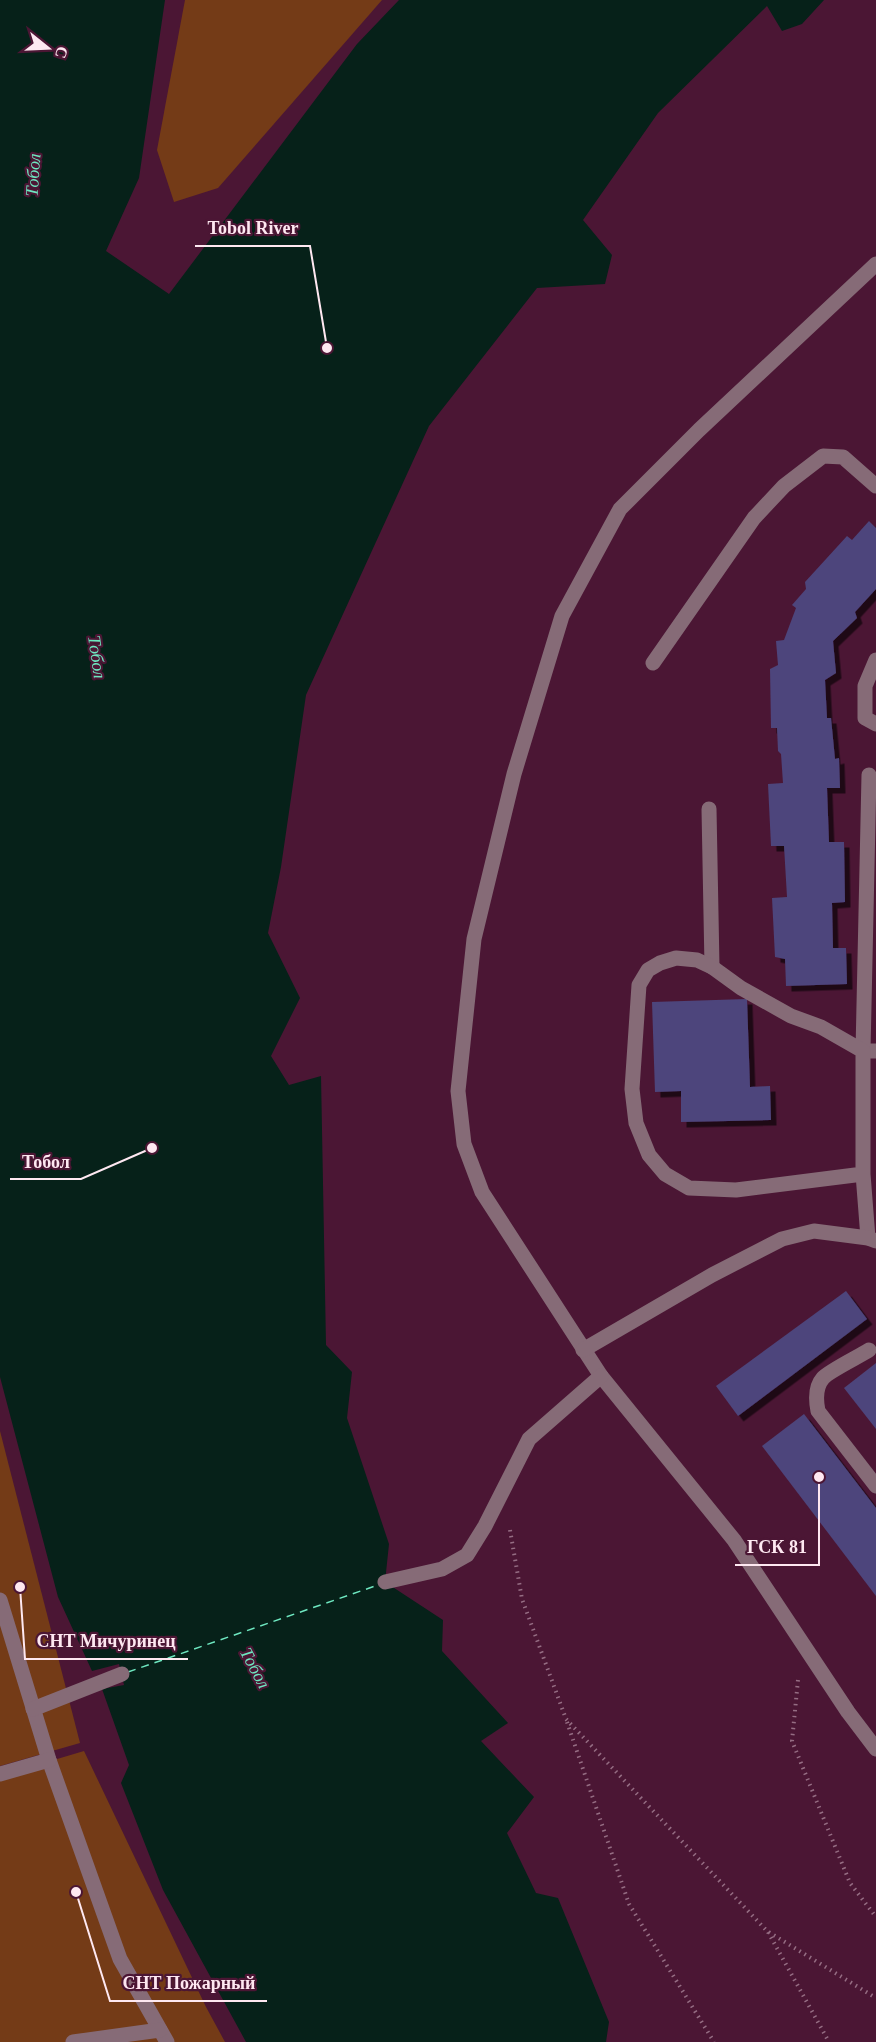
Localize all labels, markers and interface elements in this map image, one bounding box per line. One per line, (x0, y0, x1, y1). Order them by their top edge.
north arrow (18, 18, 78, 78)
text: С (52, 44, 72, 61)
water label: Тобол (22, 153, 44, 197)
callout: Tobol River (195, 210, 310, 246)
text: Tobol River (208, 218, 298, 238)
water label: Тобол (84, 634, 110, 680)
callout: Тобол (10, 1143, 81, 1179)
text: Тобол (22, 1152, 70, 1172)
callout: ГСК 81 (735, 1529, 819, 1565)
text: ГСК 81 (747, 1537, 807, 1557)
callout: СНТ Мичуринец (25, 1623, 188, 1659)
text: СНТ Мичуринец (36, 1631, 176, 1651)
water label: Тобол (236, 1644, 274, 1692)
callout: СНТ Пожарный (110, 1965, 267, 2001)
text: СНТ Пожарный (123, 1973, 255, 1993)

